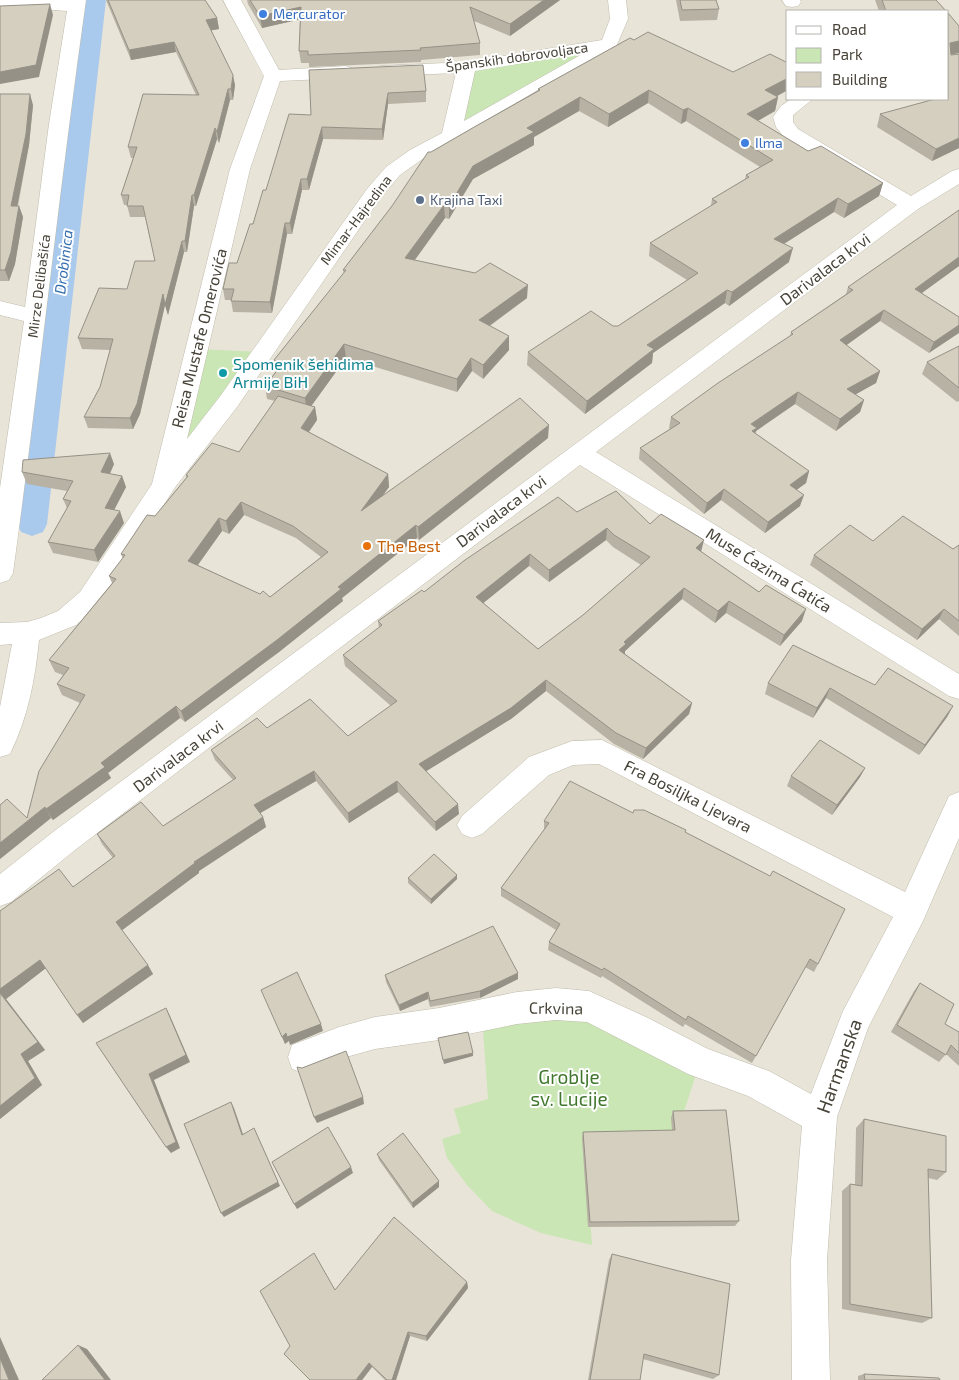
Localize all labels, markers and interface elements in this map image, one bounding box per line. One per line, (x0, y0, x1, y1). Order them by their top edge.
place label: Mercurator (273, 5, 346, 22)
marker: Mercurator (257, 8, 269, 20)
legend (786, 10, 949, 100)
text: Road (832, 20, 867, 38)
street label: Španskih dobrovoljaca (445, 38, 589, 75)
text: Park (832, 45, 863, 63)
text: Building (832, 70, 888, 88)
place label: Ilma (755, 134, 783, 151)
marker: Ilma (739, 137, 751, 149)
street label: Mimar-Hajredina (316, 172, 395, 268)
place label: Krajina Taxi (430, 191, 503, 208)
marker: Krajina Taxi (414, 194, 426, 206)
water label: Drobinica (50, 229, 76, 295)
street label: Darivalaca krvi (776, 229, 873, 309)
street label: Mirze Delibašića (24, 233, 53, 339)
street label: Reisa Mustafe Omerovića (167, 246, 230, 430)
place label: Spomenik šehidima Armije BiH (233, 354, 374, 392)
marker: Spomenik šehidima Armije BiH (217, 367, 229, 379)
street label: Darivalaca krvi (452, 471, 549, 551)
street label: Muse Ćazima Ćatića (703, 523, 836, 616)
place label: The Best (377, 536, 441, 555)
marker: The Best (361, 540, 373, 552)
street label: Darivalaca krvi (129, 716, 226, 796)
street label: Fra Bosiljka Ljevara (621, 755, 755, 837)
street label: Crkvina (529, 998, 583, 1017)
street label: Harmanska (811, 1016, 866, 1116)
park label: Groblje sv. Lucije (530, 1065, 608, 1110)

